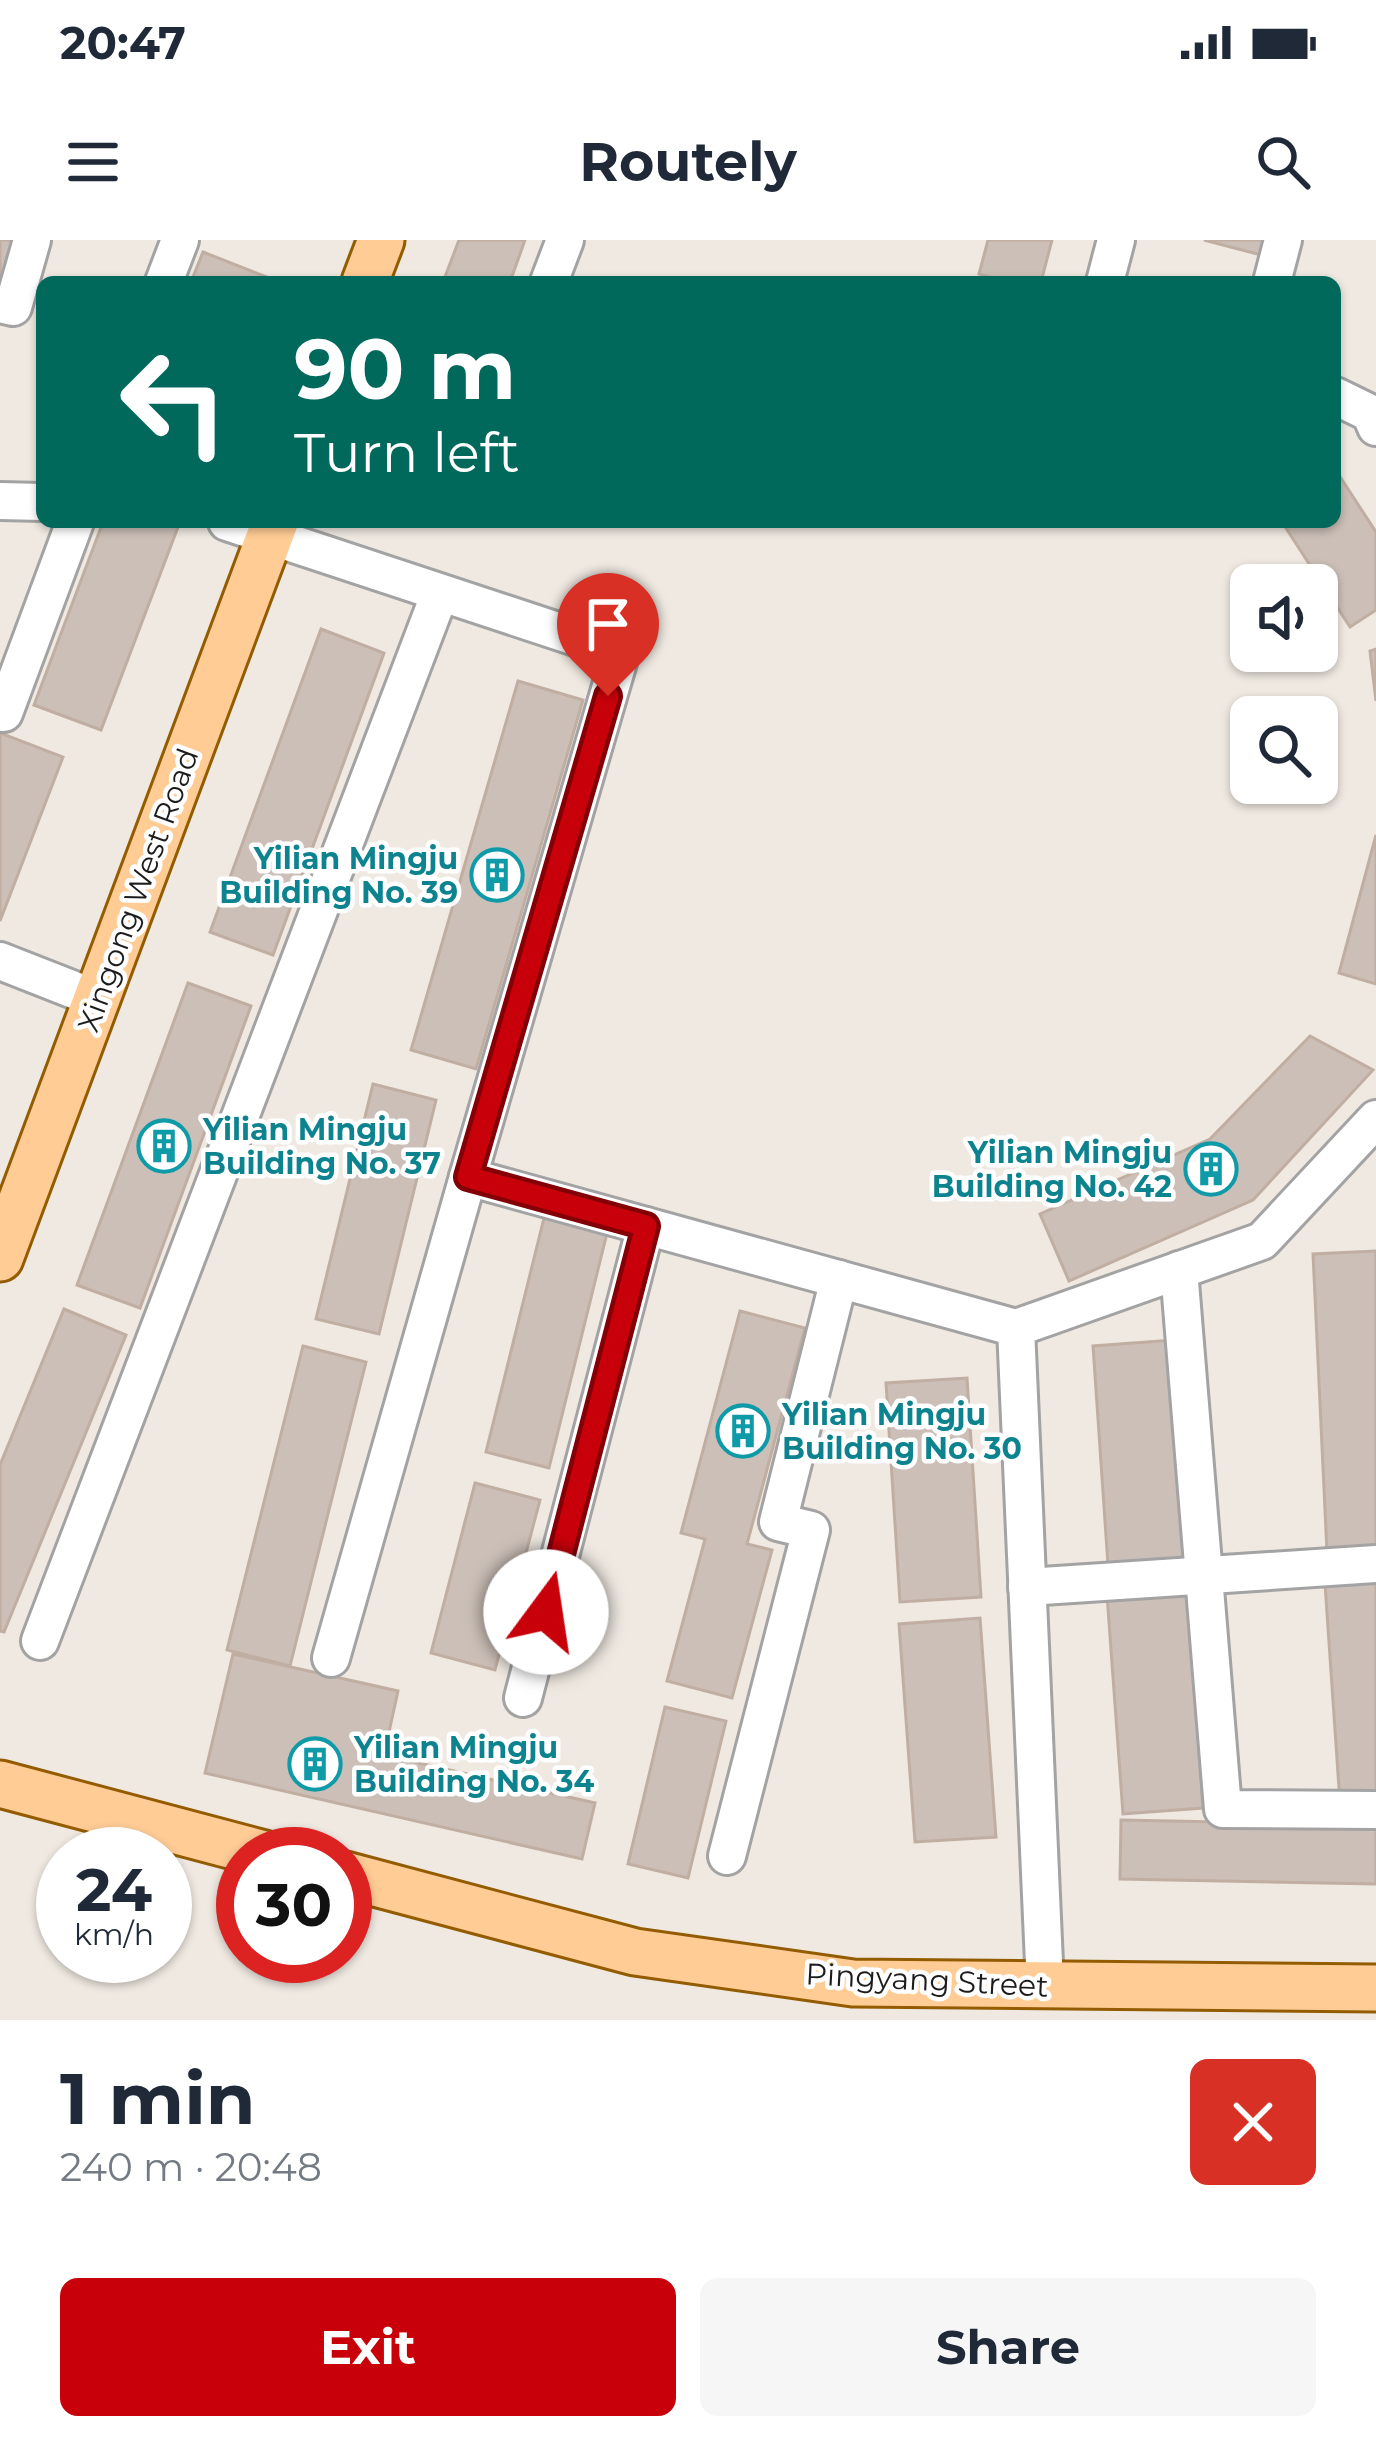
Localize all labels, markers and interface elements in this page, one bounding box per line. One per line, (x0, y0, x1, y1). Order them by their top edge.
text: 20:47 (60, 15, 186, 70)
icon: menu (60, 129, 126, 195)
text: Routely (579, 129, 797, 195)
icon: search (1250, 129, 1316, 195)
text: 90 m (294, 318, 516, 420)
icon: left (96, 324, 252, 480)
text: Turn left (294, 420, 520, 486)
map controls (1230, 564, 1338, 804)
button: sound (1230, 564, 1338, 672)
pin (557, 573, 659, 696)
icon: arrive (575, 591, 641, 657)
button: search (1230, 696, 1338, 804)
street label: Xingong West Road (69, 743, 207, 1037)
place label: Yilian Mingju Building No. 39 (219, 840, 458, 911)
building icon: Yilian Mingju Building No. 39 (469, 847, 525, 903)
place label: Yilian Mingju Building No. 37 (202, 1111, 441, 1182)
building icon: Yilian Mingju Building No. 37 (136, 1118, 192, 1174)
place label: Yilian Mingju Building No. 42 (932, 1134, 1172, 1205)
building icon: Yilian Mingju Building No. 42 (1183, 1141, 1239, 1197)
place label: Yilian Mingju Building No. 30 (781, 1396, 1022, 1467)
building icon: Yilian Mingju Building No. 30 (715, 1403, 771, 1459)
position arrow (483, 1549, 609, 1675)
place label: Yilian Mingju Building No. 34 (353, 1729, 595, 1800)
building icon: Yilian Mingju Building No. 34 (287, 1736, 343, 1792)
speed limit sign: 30 (216, 1827, 372, 1983)
text: 24 (76, 1853, 152, 1926)
text: km/h (74, 1916, 154, 1953)
street label: Pingyang Street (805, 1955, 1049, 2005)
text: 1 min (60, 2054, 256, 2142)
button: close (1190, 2059, 1316, 2185)
text: 240 m · 20:48 (60, 2143, 322, 2191)
button: Exit (60, 2278, 676, 2416)
button: Share (700, 2278, 1316, 2416)

